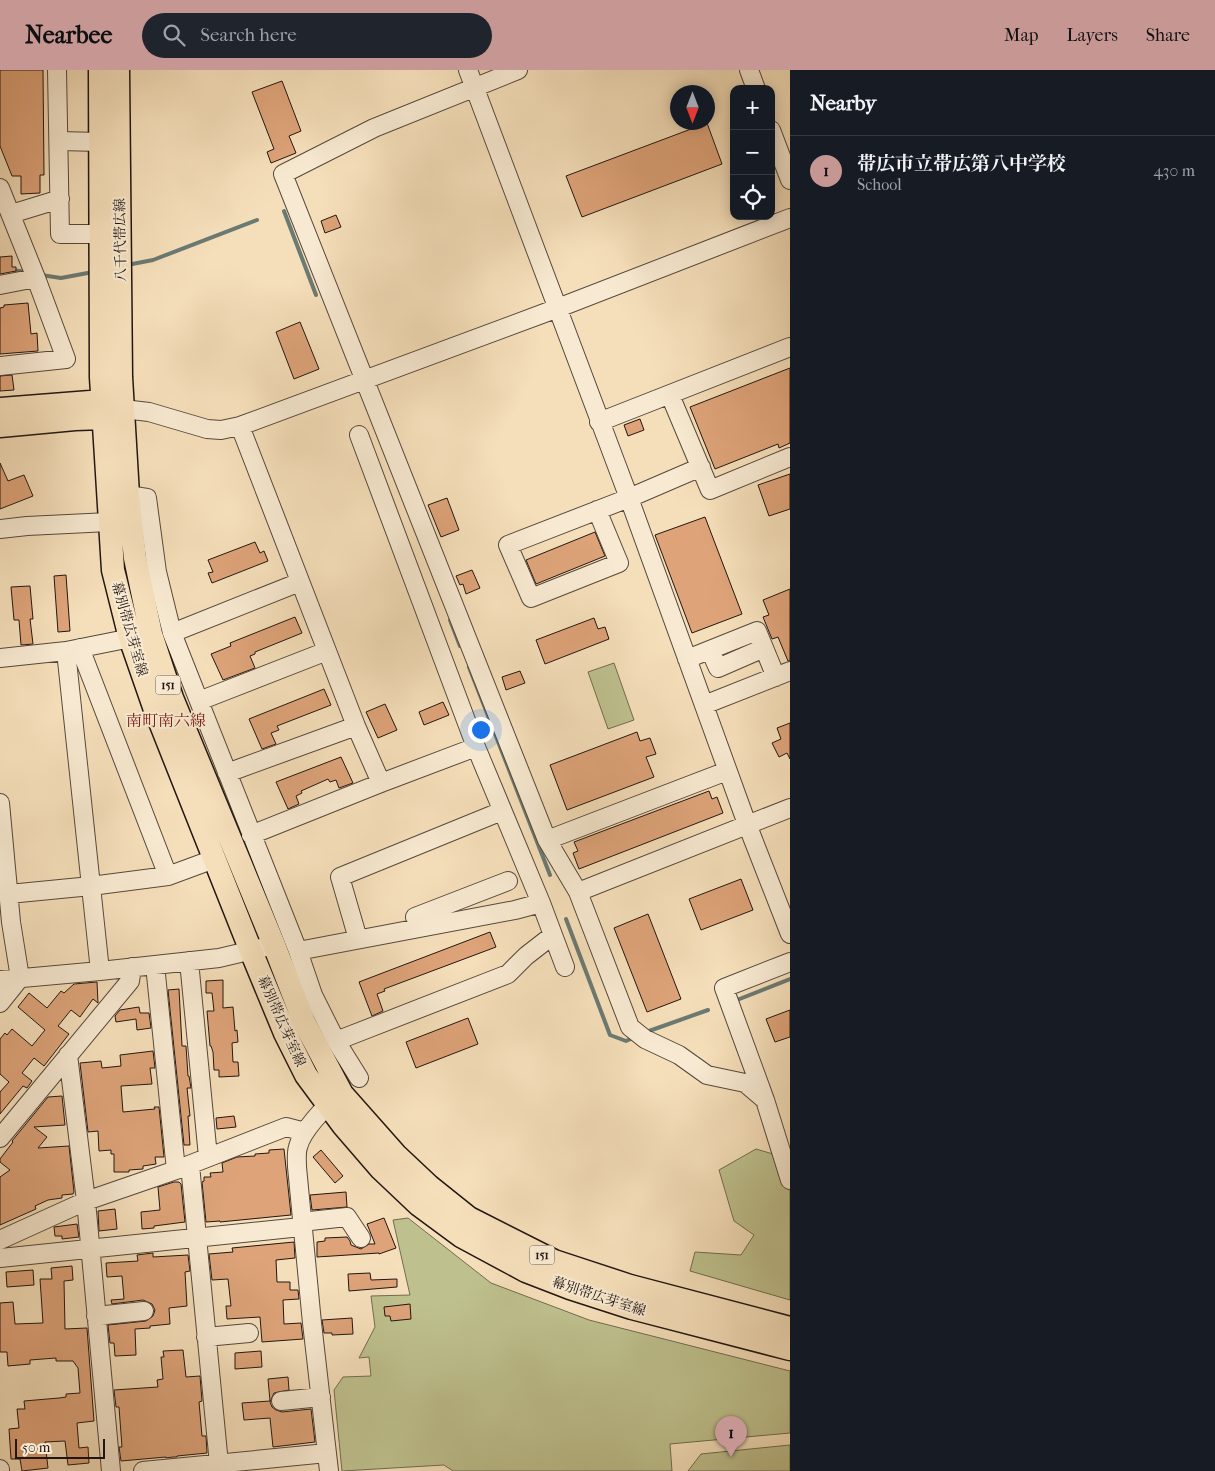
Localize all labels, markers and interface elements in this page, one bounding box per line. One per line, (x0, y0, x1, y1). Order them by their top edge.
search box (142, 13, 492, 58)
text: Nearbee (25, 21, 112, 49)
icon: search (160, 21, 188, 49)
text: Search here (200, 24, 297, 46)
text: Map (1004, 25, 1038, 46)
text: Layers (1066, 25, 1118, 46)
text: Share (1146, 25, 1190, 46)
north arrow (670, 85, 715, 130)
map controls (730, 85, 775, 220)
button: + (730, 85, 775, 130)
text: Nearby (810, 91, 876, 115)
button: − (730, 130, 775, 175)
text: 帯広市立帯広第八中学校 (857, 153, 1066, 175)
text: 1 (823, 161, 829, 180)
text: 430 m (1153, 161, 1195, 180)
button: locate (730, 175, 775, 220)
text: School (857, 175, 902, 194)
street label: 八千代帯広線 (111, 198, 130, 282)
street label: 幕別帯広芽室線 (108, 580, 151, 679)
road number: 151 (156, 676, 180, 694)
district label: 南町南六線 (126, 711, 206, 730)
your location (468, 717, 494, 743)
street label: 幕別帯広芽室線 (254, 973, 309, 1069)
road number: 151 (530, 1246, 554, 1264)
street label: 幕別帯広芽室線 (550, 1273, 648, 1320)
pin: 1 (715, 1416, 747, 1457)
scale bar (15, 1436, 105, 1459)
text: 50 m (22, 1439, 50, 1456)

